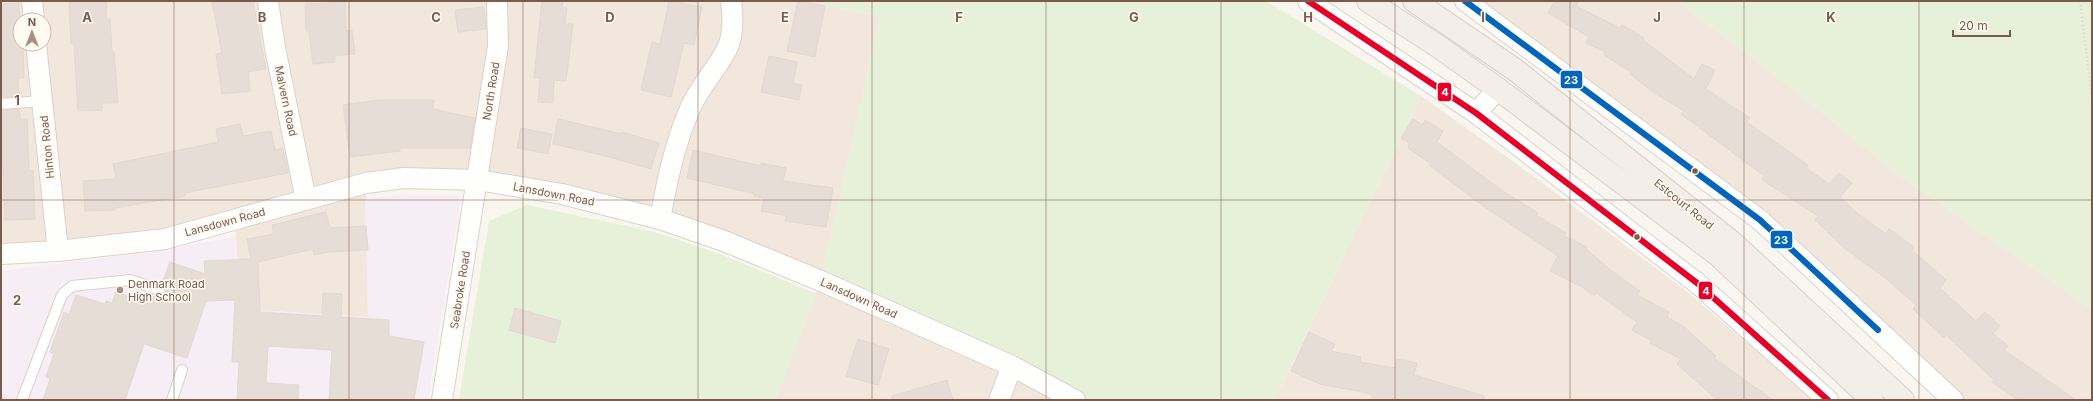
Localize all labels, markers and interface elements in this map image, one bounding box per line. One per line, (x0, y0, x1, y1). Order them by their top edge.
text: A (82, 9, 92, 25)
text: B (258, 9, 267, 25)
text: C (431, 9, 441, 25)
text: D (605, 9, 615, 25)
text: E (781, 9, 789, 25)
text: F (955, 9, 963, 25)
text: G (1129, 9, 1139, 25)
text: H (1303, 9, 1313, 25)
text: I (1481, 9, 1485, 25)
text: J (1653, 9, 1661, 25)
text: K (1826, 9, 1836, 25)
north arrow (12, 12, 52, 52)
scale bar (1953, 12, 2010, 38)
text: N (28, 15, 36, 29)
text: 20 m (1959, 18, 1988, 33)
street label: North Road (479, 61, 503, 121)
street label: Malvern Road (272, 64, 300, 138)
line badge: 23 (1560, 70, 1583, 89)
text: 23 (1564, 73, 1578, 87)
line badge: 4 (1437, 82, 1452, 102)
text: 4 (1441, 85, 1449, 99)
text: 1 (14, 92, 20, 108)
street label: Hinton Road (37, 115, 57, 179)
unlabelled marker (1690, 166, 1700, 176)
street label: Estcourt Road (1651, 176, 1717, 232)
street label: Lansdown Road (512, 179, 596, 209)
street label: Lansdown Road (183, 205, 267, 239)
line badge: 23 (1770, 230, 1793, 249)
unlabelled marker (1632, 232, 1642, 242)
text: 23 (1774, 233, 1788, 247)
street label: Seabroke Road (447, 250, 473, 330)
street label: Lansdown Road (818, 275, 900, 321)
place label: Denmark Road High School (128, 277, 205, 304)
line badge: 4 (1698, 281, 1713, 300)
text: 4 (1702, 284, 1710, 298)
marker: Denmark Road High School (115, 285, 125, 295)
text: 2 (13, 292, 21, 308)

